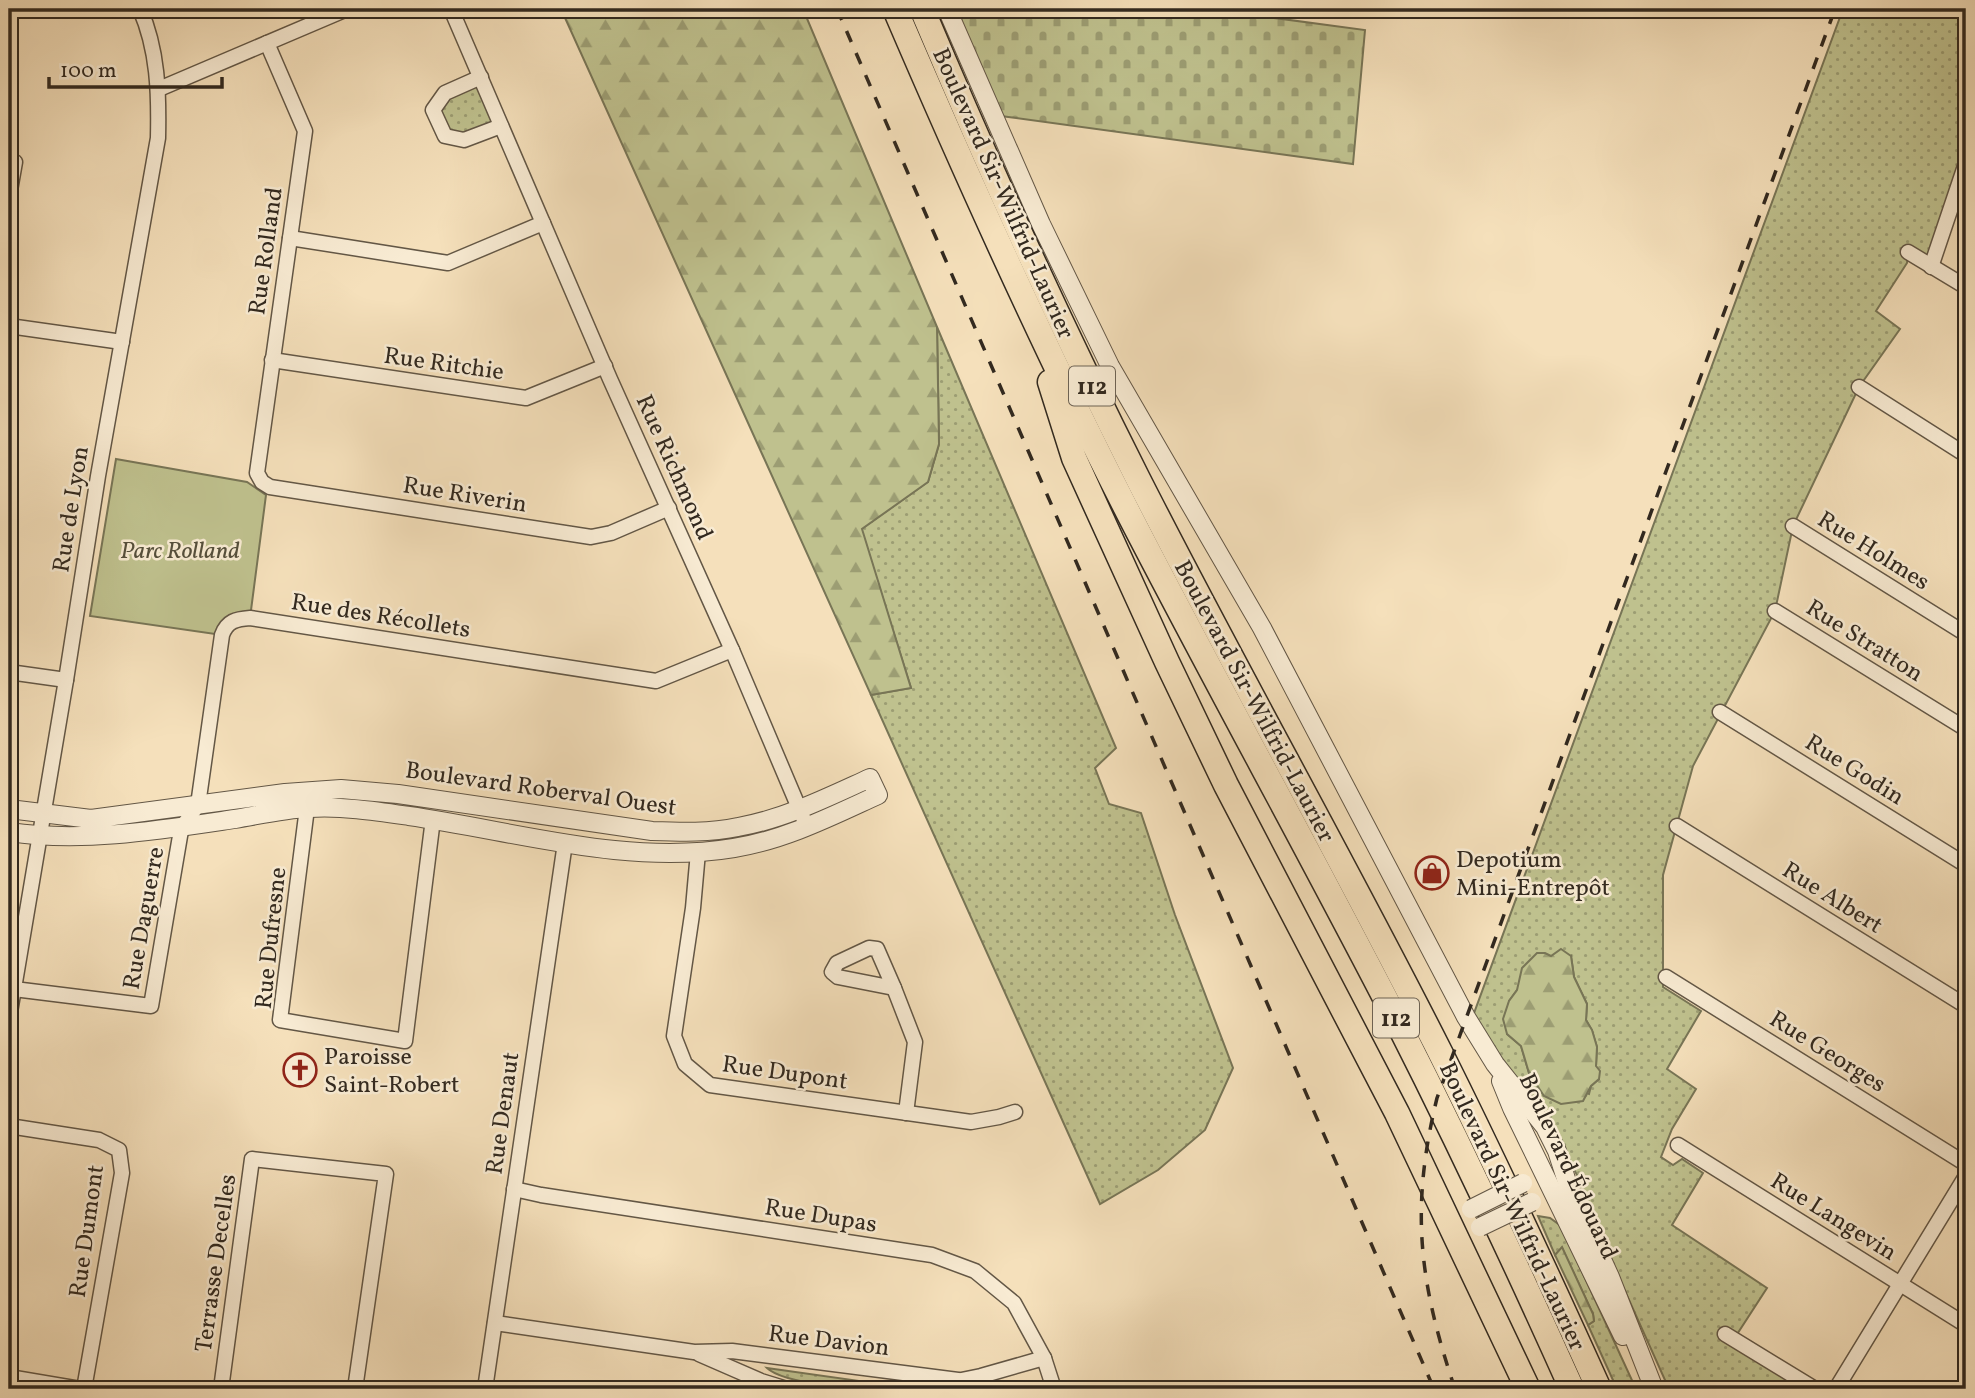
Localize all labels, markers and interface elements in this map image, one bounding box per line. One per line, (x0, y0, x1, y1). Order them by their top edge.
street label: Boulevard Sir-Wilfrid-Laurier (923, 43, 1082, 345)
scale bar (49, 46, 222, 90)
text: 100 m (60, 57, 117, 86)
street label: Rue Rolland (241, 185, 293, 317)
street label: Rue Ritchie (381, 340, 506, 390)
road number: 112 (1069, 366, 1115, 406)
street label: Rue Richmond (626, 390, 720, 546)
street label: Rue de Lyon (45, 444, 99, 575)
street label: Rue Riverin (400, 469, 529, 523)
street label: Rue Holmes (1810, 504, 1936, 600)
park label: Parc Rolland (120, 535, 240, 569)
street label: Boulevard Sir-Wilfrid-Laurier (1164, 555, 1342, 849)
street label: Rue des Récollets (289, 586, 473, 648)
street label: Rue Stratton (1799, 592, 1929, 691)
street label: Rue Godin (1798, 727, 1910, 815)
street label: Boulevard Roberval Ouest (403, 754, 678, 826)
street label: Rue Daguerre (116, 844, 174, 992)
place label: Depotium Mini-Entrepôt (1456, 844, 1610, 906)
shop icon: Depotium Mini-Entrepôt (1413, 854, 1451, 892)
street label: Rue Albert (1775, 854, 1889, 943)
street label: Rue Dufresne (248, 865, 296, 1011)
road number: 112 (1373, 998, 1419, 1037)
street label: Rue Georges (1762, 1003, 1892, 1102)
place label: Paroisse Saint-Robert (324, 1041, 459, 1103)
street label: Rue Dupont (720, 1048, 850, 1100)
street label: Rue Denaut (479, 1050, 529, 1177)
church icon: Paroisse Saint-Robert (281, 1051, 319, 1089)
street label: Boulevard Sir-Wilfrid-Laurier (1429, 1057, 1593, 1357)
street label: Boulevard Édouard (1509, 1068, 1625, 1266)
street label: Rue Dumont (62, 1163, 114, 1300)
street label: Rue Langevin (1763, 1165, 1903, 1270)
street label: Terrasse Decelles (188, 1172, 246, 1355)
street label: Rue Dupas (762, 1191, 879, 1243)
street label: Rue Davion (766, 1318, 891, 1366)

